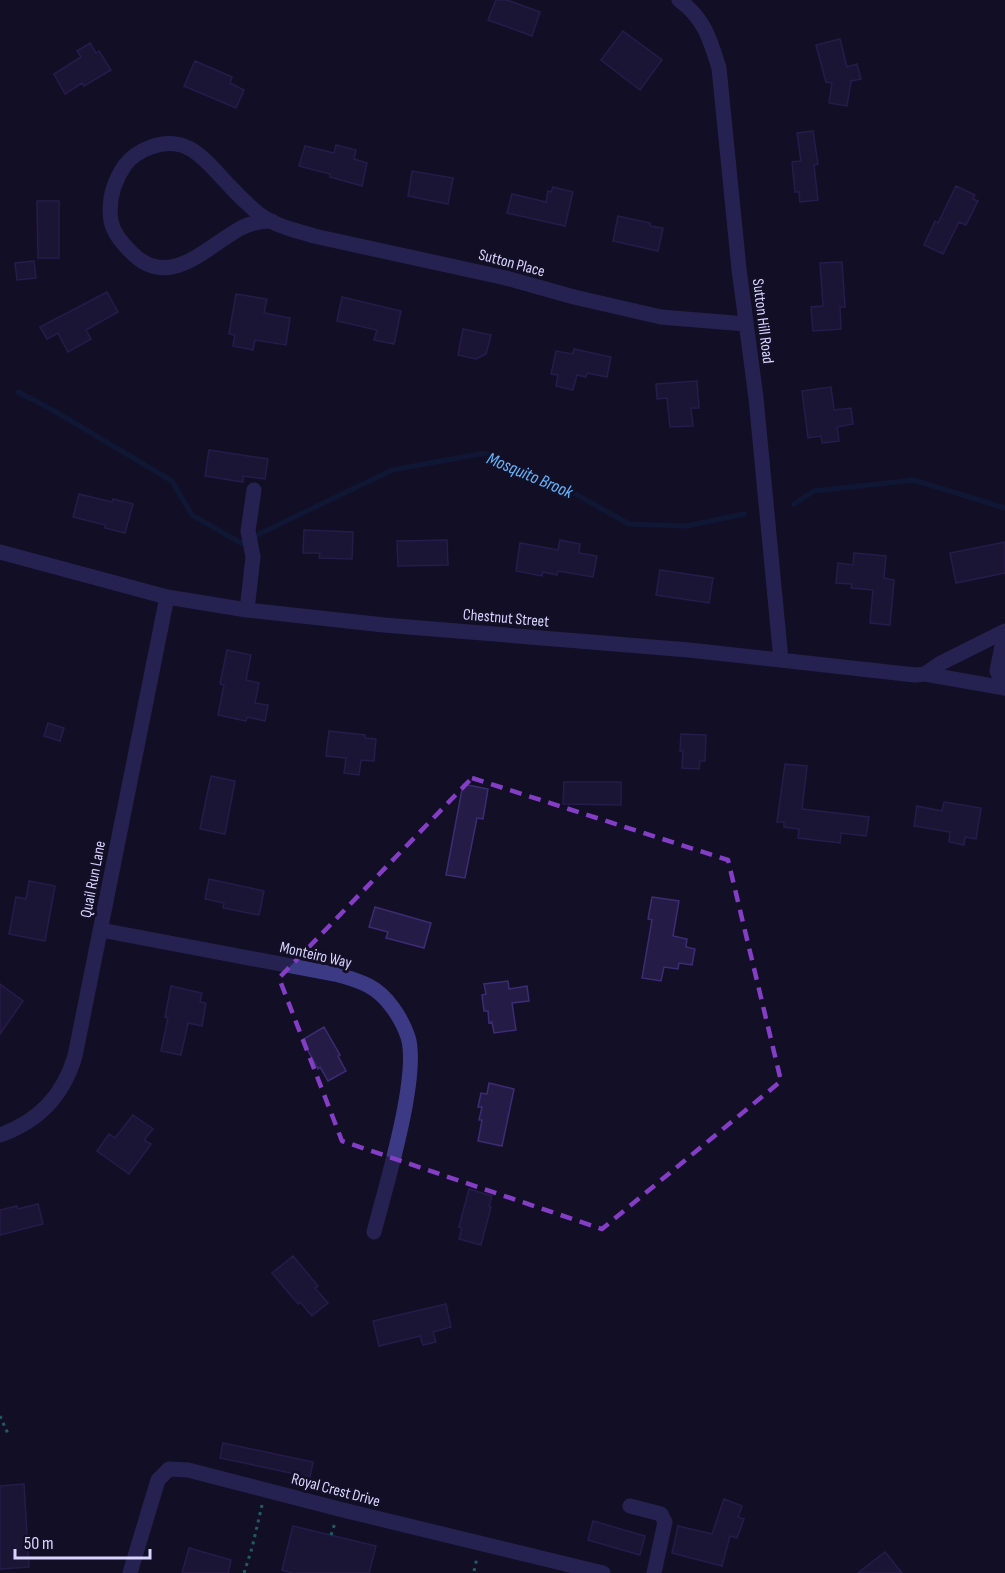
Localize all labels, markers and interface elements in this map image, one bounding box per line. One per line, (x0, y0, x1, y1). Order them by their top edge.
street label: Sutton Place (476, 245, 547, 281)
street label: Sutton Hill Road (748, 278, 777, 365)
water label: Mosquito Brook (484, 448, 577, 503)
street label: Chestnut Street (462, 605, 550, 632)
street label: Quail Run Lane (77, 839, 110, 919)
street label: Monteiro Way (278, 938, 353, 973)
street label: Royal Crest Drive (289, 1470, 382, 1511)
scale bar (15, 1522, 150, 1560)
text: 50 m (24, 1533, 54, 1554)

